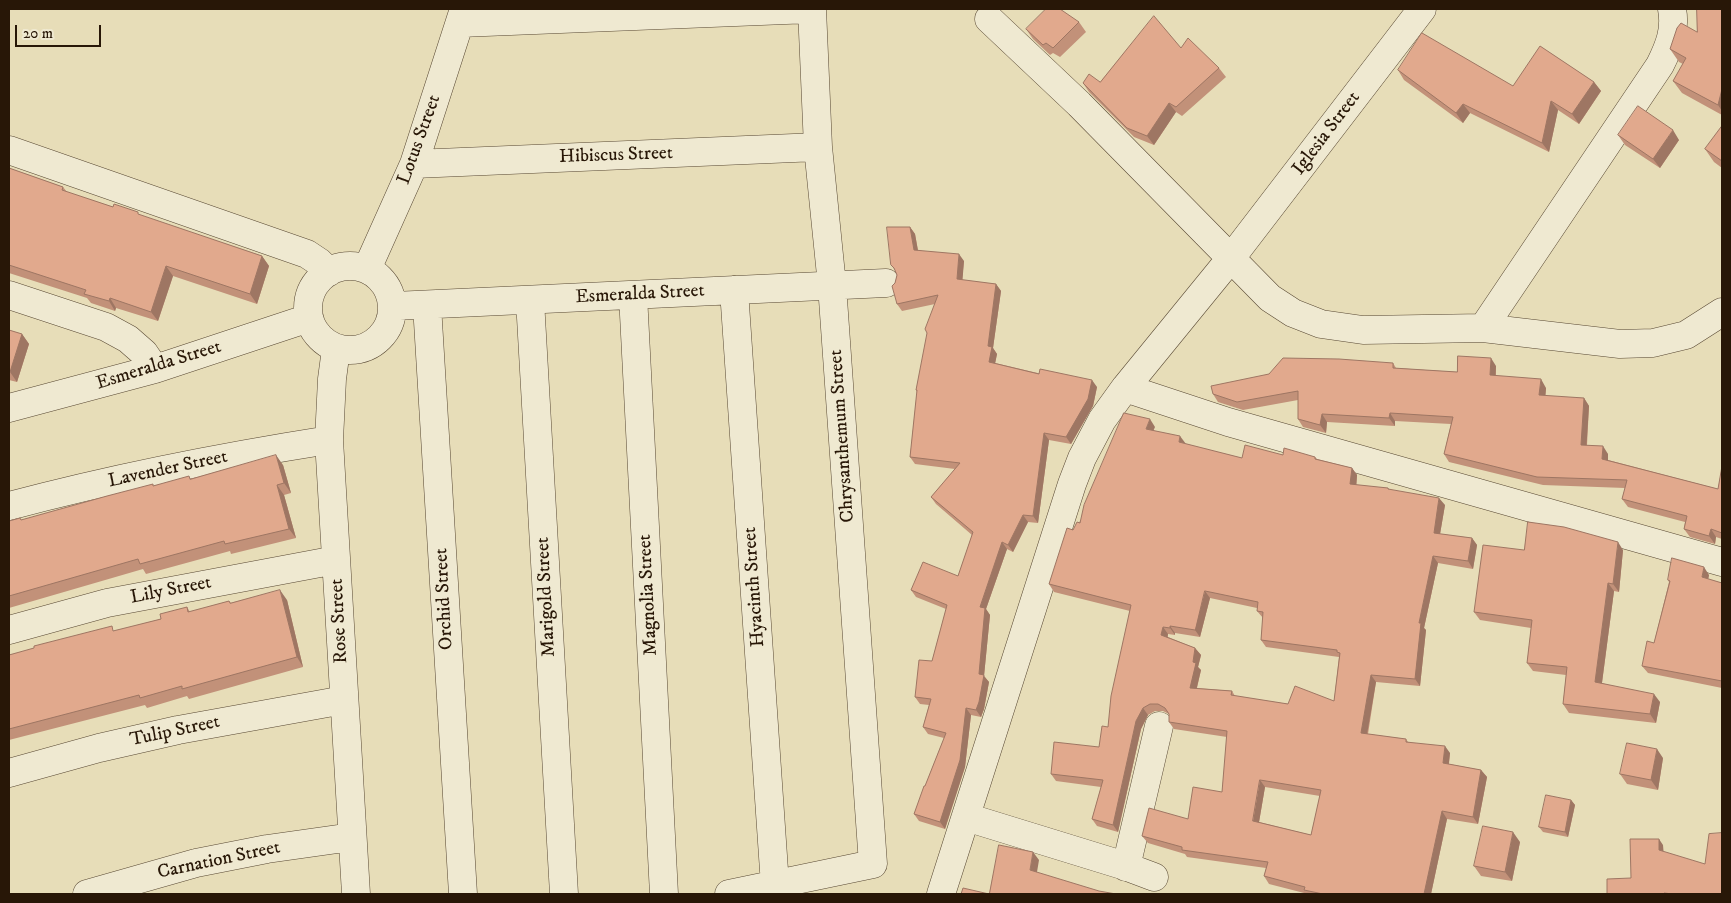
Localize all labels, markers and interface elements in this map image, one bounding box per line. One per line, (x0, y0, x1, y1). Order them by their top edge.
scale bar (18, 15, 104, 47)
text: 20 m (23, 24, 53, 43)
street label: Iglesia Street (1288, 88, 1366, 180)
street label: Lotus Street (393, 92, 447, 188)
street label: Hibiscus Street (559, 143, 673, 169)
street label: Esmeralda Street (575, 280, 705, 310)
street label: Esmeralda Street (94, 336, 224, 396)
street label: Chrysanthemum Street (826, 349, 860, 523)
street label: Lavender Street (106, 446, 230, 494)
street label: Hyacinth Street (739, 526, 771, 648)
street label: Magnolia Street (634, 534, 664, 656)
street label: Marigold Street (532, 536, 562, 658)
street label: Orchid Street (431, 547, 459, 651)
street label: Lily Street (129, 572, 213, 610)
street label: Rose Street (326, 578, 354, 664)
street label: Tulip Street (128, 711, 222, 753)
street label: Carnation Street (156, 837, 282, 885)

